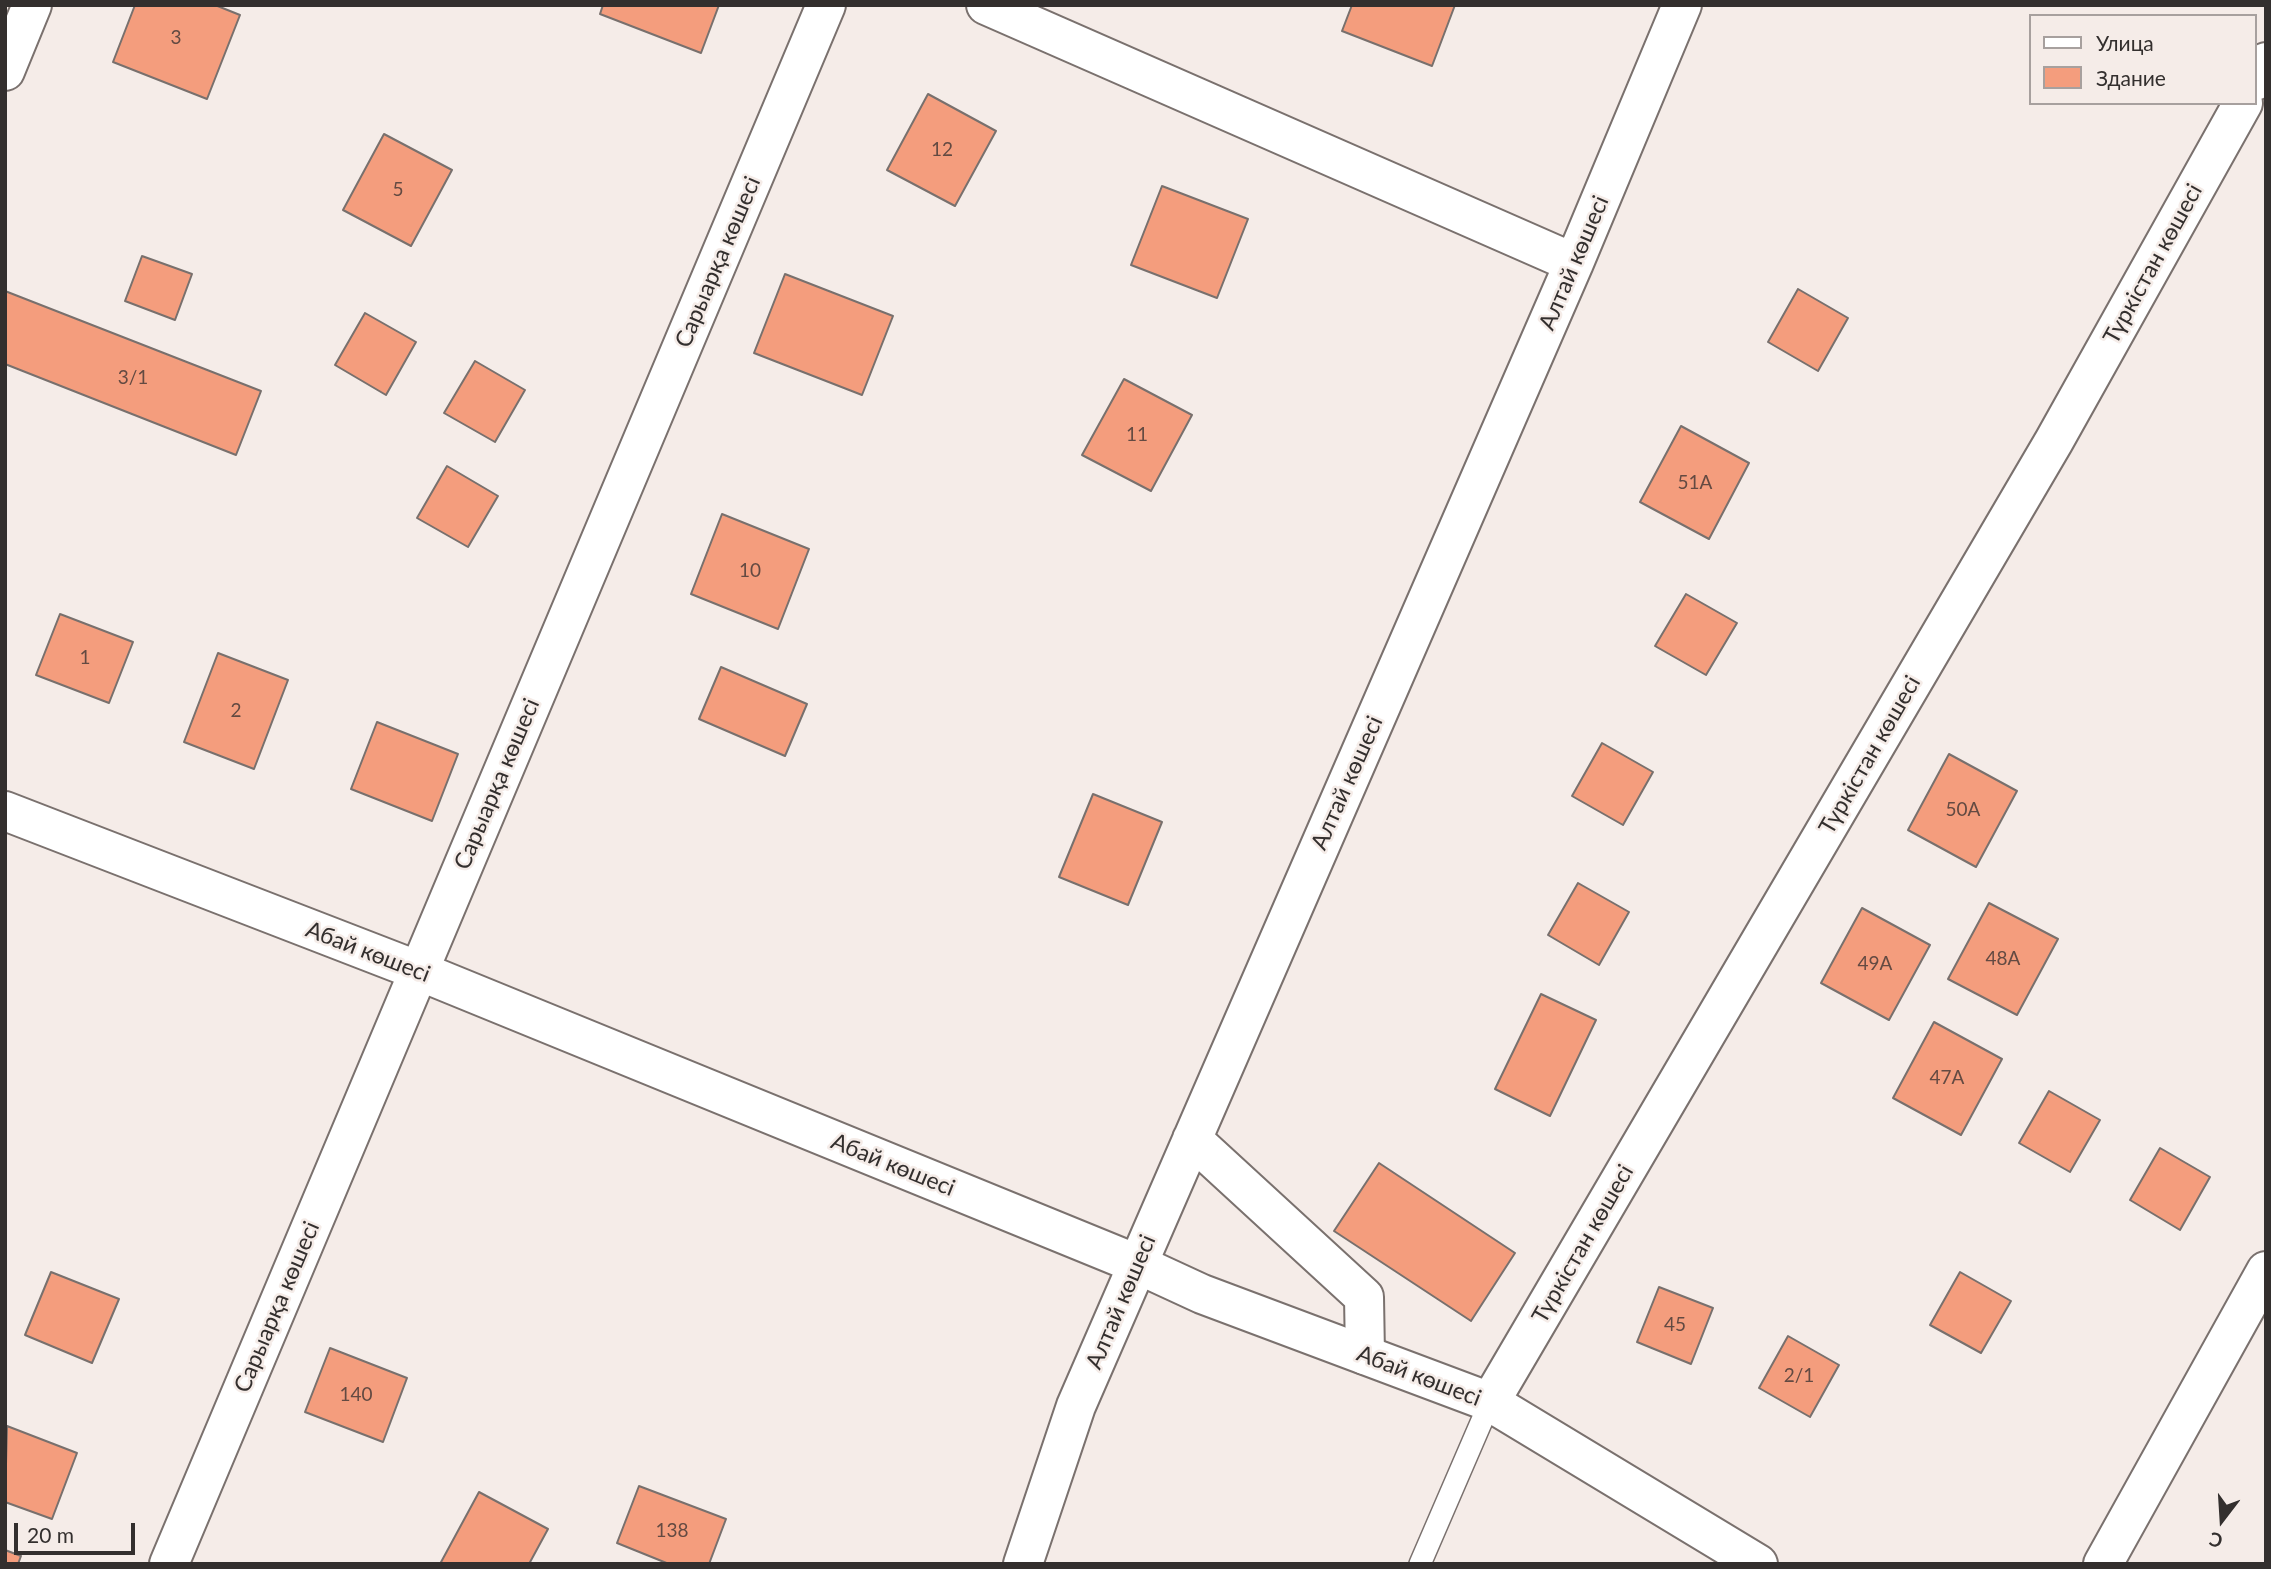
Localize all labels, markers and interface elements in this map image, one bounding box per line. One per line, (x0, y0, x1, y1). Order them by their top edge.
legend (2030, 14, 2257, 105)
house number: 3 (170, 27, 182, 49)
text: Улица (2096, 30, 2154, 55)
text: Здание (2096, 65, 2166, 90)
house number: 12 (931, 139, 953, 161)
street label: Сарыарқа көшесі (670, 172, 766, 352)
house number: 5 (392, 179, 404, 201)
street label: Түркістан көшесі (2098, 179, 2208, 349)
street label: Алтай көшесі (1533, 192, 1615, 334)
house number: 3/1 (118, 367, 148, 389)
house number: 11 (1126, 424, 1148, 446)
house number: 51А (1678, 472, 1712, 494)
house number: 10 (739, 560, 761, 582)
house number: 1 (79, 647, 91, 669)
street label: Түркістан көшесі (1813, 671, 1927, 839)
street label: Сарыарқа көшесі (449, 694, 545, 874)
house number: 2 (230, 700, 242, 722)
street label: Алтай көшесі (1305, 712, 1389, 854)
house number: 50А (1946, 799, 1980, 821)
street label: Абай көшесі (302, 916, 434, 988)
house number: 48А (1986, 948, 2020, 970)
house number: 49А (1858, 953, 1892, 975)
house number: 47А (1930, 1067, 1964, 1089)
street label: Абай көшесі (827, 1128, 959, 1202)
street label: Түркістан көшесі (1526, 1160, 1640, 1328)
street label: Сарыарқа көшесі (229, 1217, 325, 1397)
street label: Алтай көшесі (1080, 1231, 1162, 1373)
house number: 45 (1664, 1314, 1686, 1336)
street label: Абай көшесі (1353, 1340, 1485, 1412)
house number: 2/1 (1784, 1365, 1814, 1387)
house number: 140 (339, 1384, 373, 1406)
north arrow (2187, 1485, 2257, 1555)
scale bar (18, 1510, 138, 1554)
house number: 138 (655, 1520, 689, 1542)
text: 20 m (27, 1522, 74, 1547)
text: С (2206, 1528, 2225, 1553)

